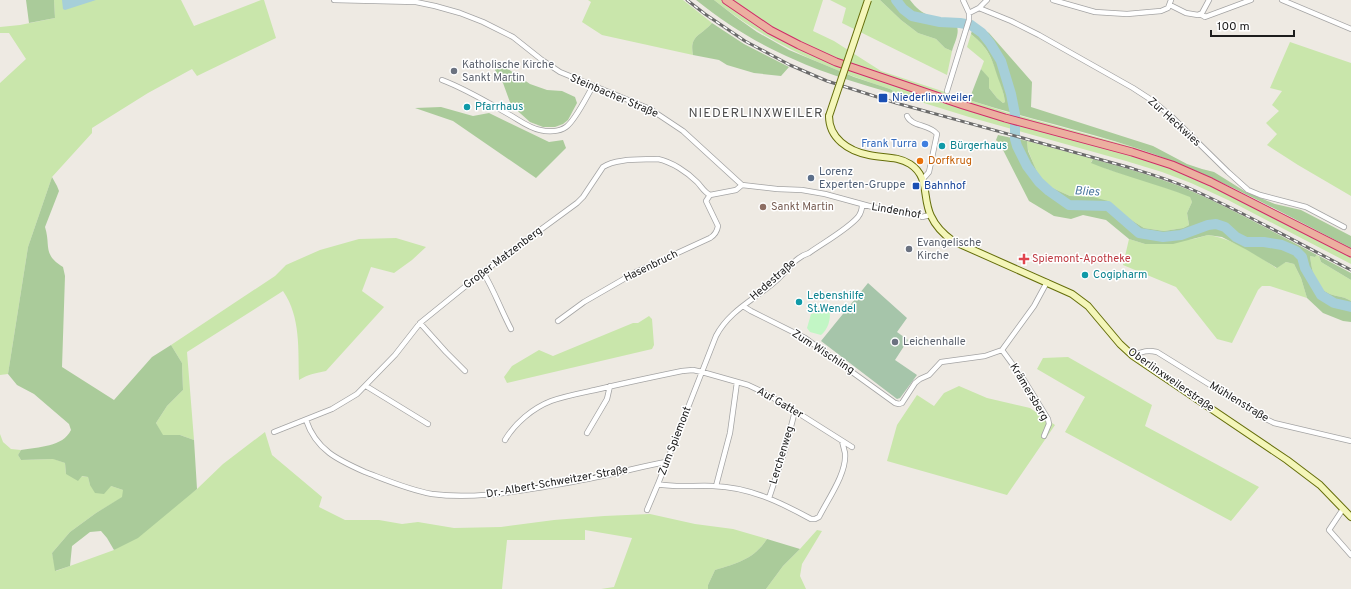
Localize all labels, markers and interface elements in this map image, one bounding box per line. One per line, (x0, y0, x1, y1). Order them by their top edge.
scale bar (1211, 12, 1294, 38)
text: 100 m (1217, 19, 1250, 35)
place label: Katholische Kirche Sankt Martin (462, 58, 554, 85)
marker: Katholische Kirche Sankt Martin (449, 66, 459, 76)
street label: Steinbacher Straße (568, 71, 660, 121)
place label: Niederlinxweiler (892, 91, 973, 105)
marker: Niederlinxweiler (877, 92, 889, 104)
street label: Zur Heckwies (1144, 94, 1204, 150)
place label: Pfarrhaus (475, 100, 523, 114)
marker: Pfarrhaus (462, 102, 472, 112)
district label: NIEDERLINXWEILER (688, 106, 824, 122)
place label: Frank Turra (861, 137, 917, 151)
marker: Frank Turra (920, 139, 930, 149)
place label: Bürgerhaus (950, 139, 1007, 153)
marker: Bürgerhaus (937, 141, 947, 151)
place label: Dorfkrug (928, 154, 972, 168)
marker: Dorfkrug (915, 156, 925, 166)
place label: Lorenz Experten-Gruppe (819, 165, 905, 192)
marker: Lorenz Experten-Gruppe (806, 173, 816, 183)
place label: Bahnhof (924, 179, 966, 193)
marker: Bahnhof (911, 181, 921, 191)
water label: Blies (1074, 183, 1100, 201)
place label: Sankt Martin (771, 200, 834, 214)
street label: Lindenhof (870, 200, 922, 222)
marker: Sankt Martin (758, 202, 768, 212)
street label: Großer Matzenberg (461, 224, 545, 292)
place label: Evangelische Kirche (917, 236, 981, 263)
marker: Evangelische Kirche (904, 244, 914, 254)
street label: Hasenbruch (622, 247, 680, 285)
place label: Spiemont-Apotheke (1032, 252, 1131, 266)
marker: Spiemont-Apotheke (1019, 254, 1029, 264)
street label: Hedestraße (747, 256, 799, 304)
place label: Cogipharm (1093, 268, 1147, 282)
marker: Cogipharm (1080, 270, 1090, 280)
place label: Lebenshilfe St.Wendel (807, 289, 864, 316)
marker: Lebenshilfe St.Wendel (794, 297, 804, 307)
street label: Zum Wischling (789, 327, 857, 377)
place label: Leichenhalle (903, 335, 966, 349)
marker: Leichenhalle (890, 337, 900, 347)
street label: Oberlinxweilerstraße (1125, 345, 1217, 415)
street label: Krämersberg (1006, 361, 1052, 423)
street label: Mühlenstraße (1207, 379, 1271, 425)
street label: Auf Gatter (754, 384, 806, 422)
street label: Zum Spiemont (655, 405, 695, 477)
street label: Lerchenweg (767, 424, 797, 486)
street label: Dr.-Albert-Schweitzer-Straße (485, 463, 629, 501)

